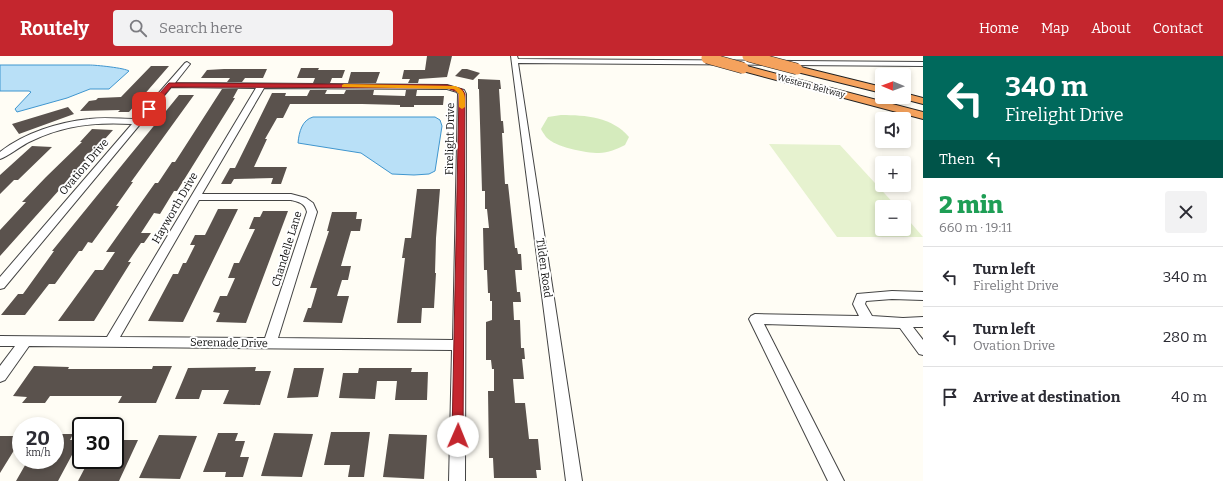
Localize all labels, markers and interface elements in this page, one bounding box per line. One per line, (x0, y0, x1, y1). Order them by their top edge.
search box (113, 10, 393, 46)
text: Routely (20, 17, 89, 40)
icon: search (127, 17, 149, 39)
text: Search here (159, 19, 242, 37)
text: Home (979, 20, 1019, 37)
text: Map (1041, 20, 1069, 37)
text: About (1091, 20, 1131, 37)
text: Contact (1153, 20, 1203, 37)
north arrow (875, 68, 911, 104)
map controls (875, 68, 911, 236)
text: 340 m (1005, 70, 1088, 103)
street label: Western Beltway (776, 72, 846, 100)
icon: left (939, 72, 991, 124)
pin (132, 92, 166, 126)
icon: arrive (138, 98, 160, 120)
street label: Firelight Drive (443, 103, 457, 175)
text: Firelight Drive (1005, 104, 1124, 126)
button: sound (875, 112, 911, 148)
street label: Ovation Drive (57, 136, 111, 198)
icon: left (983, 148, 1005, 170)
text: Then (939, 150, 975, 168)
button: + (875, 156, 911, 192)
street label: Hayworth Drive (149, 170, 201, 246)
text: 2 min (939, 191, 1003, 219)
button: close (1165, 191, 1207, 233)
button: − (875, 200, 911, 236)
street label: Chandelle Lane (269, 210, 305, 288)
text: 660 m · 19:11 (939, 220, 1012, 235)
street label: Tilden Road (533, 237, 555, 299)
text: Turn left (973, 260, 1035, 278)
icon: left (939, 266, 961, 288)
text: 340 m (1163, 268, 1207, 286)
text: Firelight Drive (973, 278, 1059, 293)
text: Turn left (973, 320, 1035, 338)
icon: left (939, 326, 961, 348)
text: 280 m (1163, 328, 1207, 346)
street label: Serenade Drive (190, 336, 268, 350)
text: Ovation Drive (973, 338, 1055, 353)
icon: arrive (939, 386, 961, 408)
text: Arrive at destination (973, 388, 1120, 406)
text: 40 m (1171, 388, 1207, 406)
position arrow (437, 415, 479, 457)
speed limit sign: 30 (72, 417, 124, 469)
text: 20 (26, 426, 50, 450)
text: km/h (26, 447, 50, 459)

